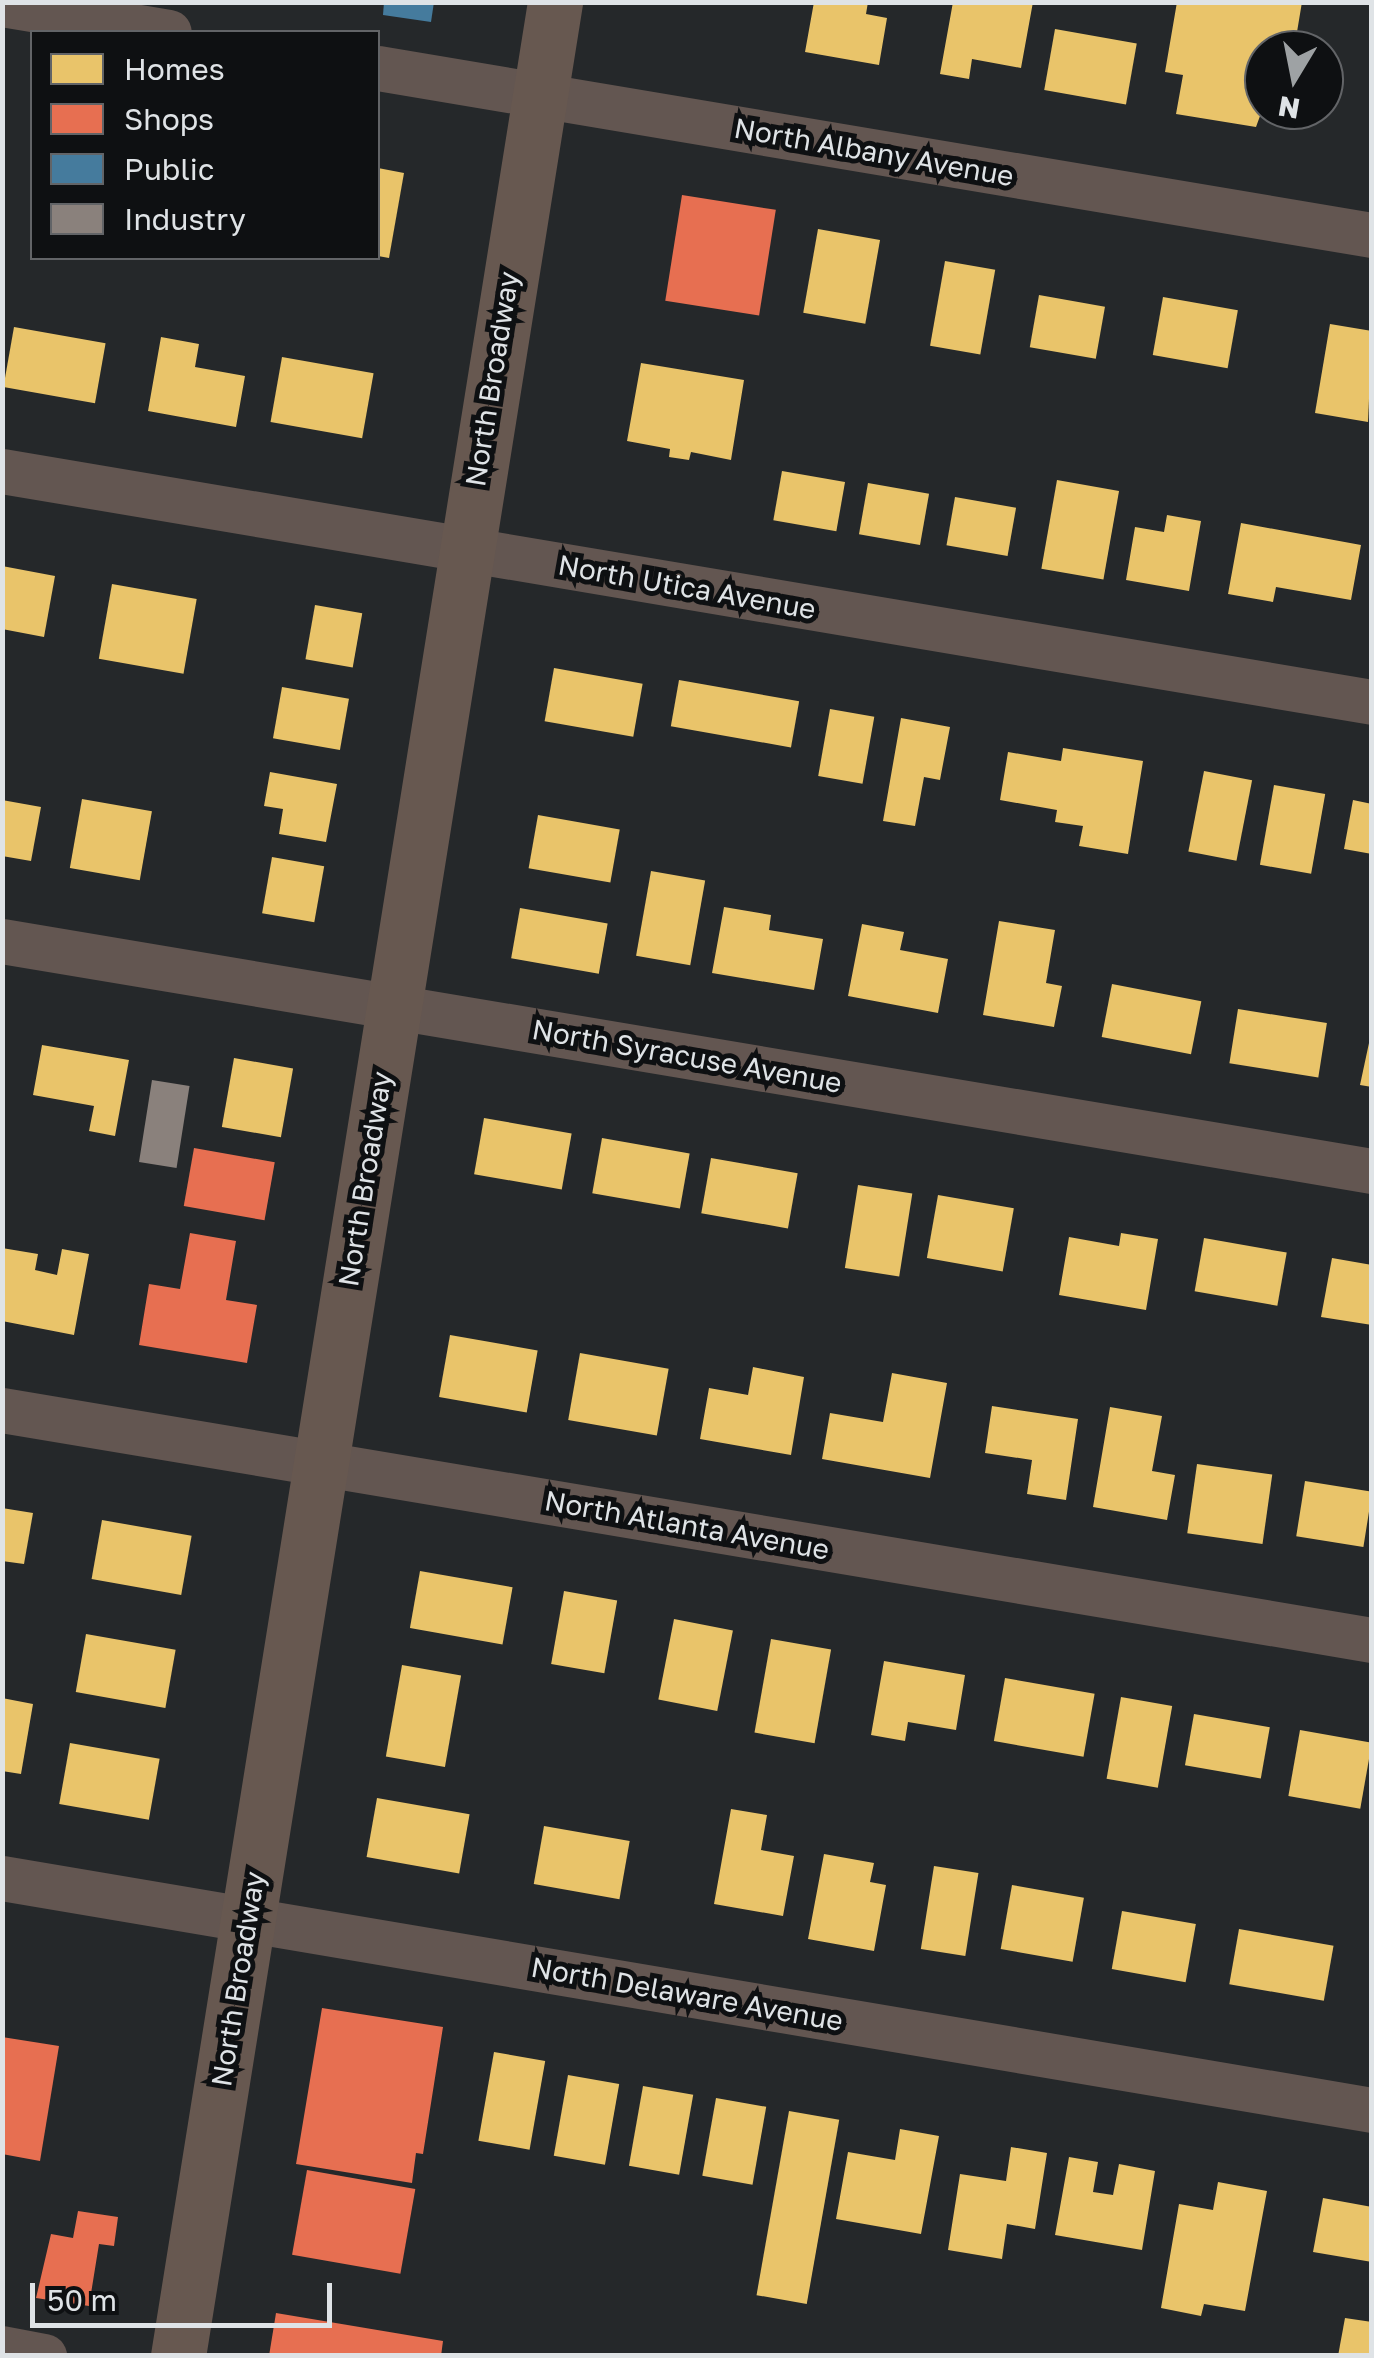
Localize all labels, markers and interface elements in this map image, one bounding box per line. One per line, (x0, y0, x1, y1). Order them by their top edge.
legend (30, 30, 380, 260)
north arrow (1244, 30, 1344, 130)
text: Homes (124, 51, 225, 87)
text: N (1276, 90, 1302, 126)
text: Shops (124, 101, 214, 137)
street label: North Albany Avenue (732, 111, 1016, 193)
text: Public (124, 151, 214, 187)
text: Industry (124, 201, 246, 237)
street label: North Broadway (458, 269, 526, 489)
street label: North Utica Avenue (556, 548, 818, 626)
street label: North Syracuse Avenue (530, 1012, 844, 1100)
street label: North Broadway (331, 1069, 399, 1289)
street label: North Atlanta Avenue (542, 1483, 832, 1567)
street label: North Broadway (204, 1869, 272, 2089)
street label: North Delaware Avenue (528, 1950, 846, 2038)
scale bar (35, 2263, 338, 2325)
text: 50 m (47, 2282, 117, 2318)

